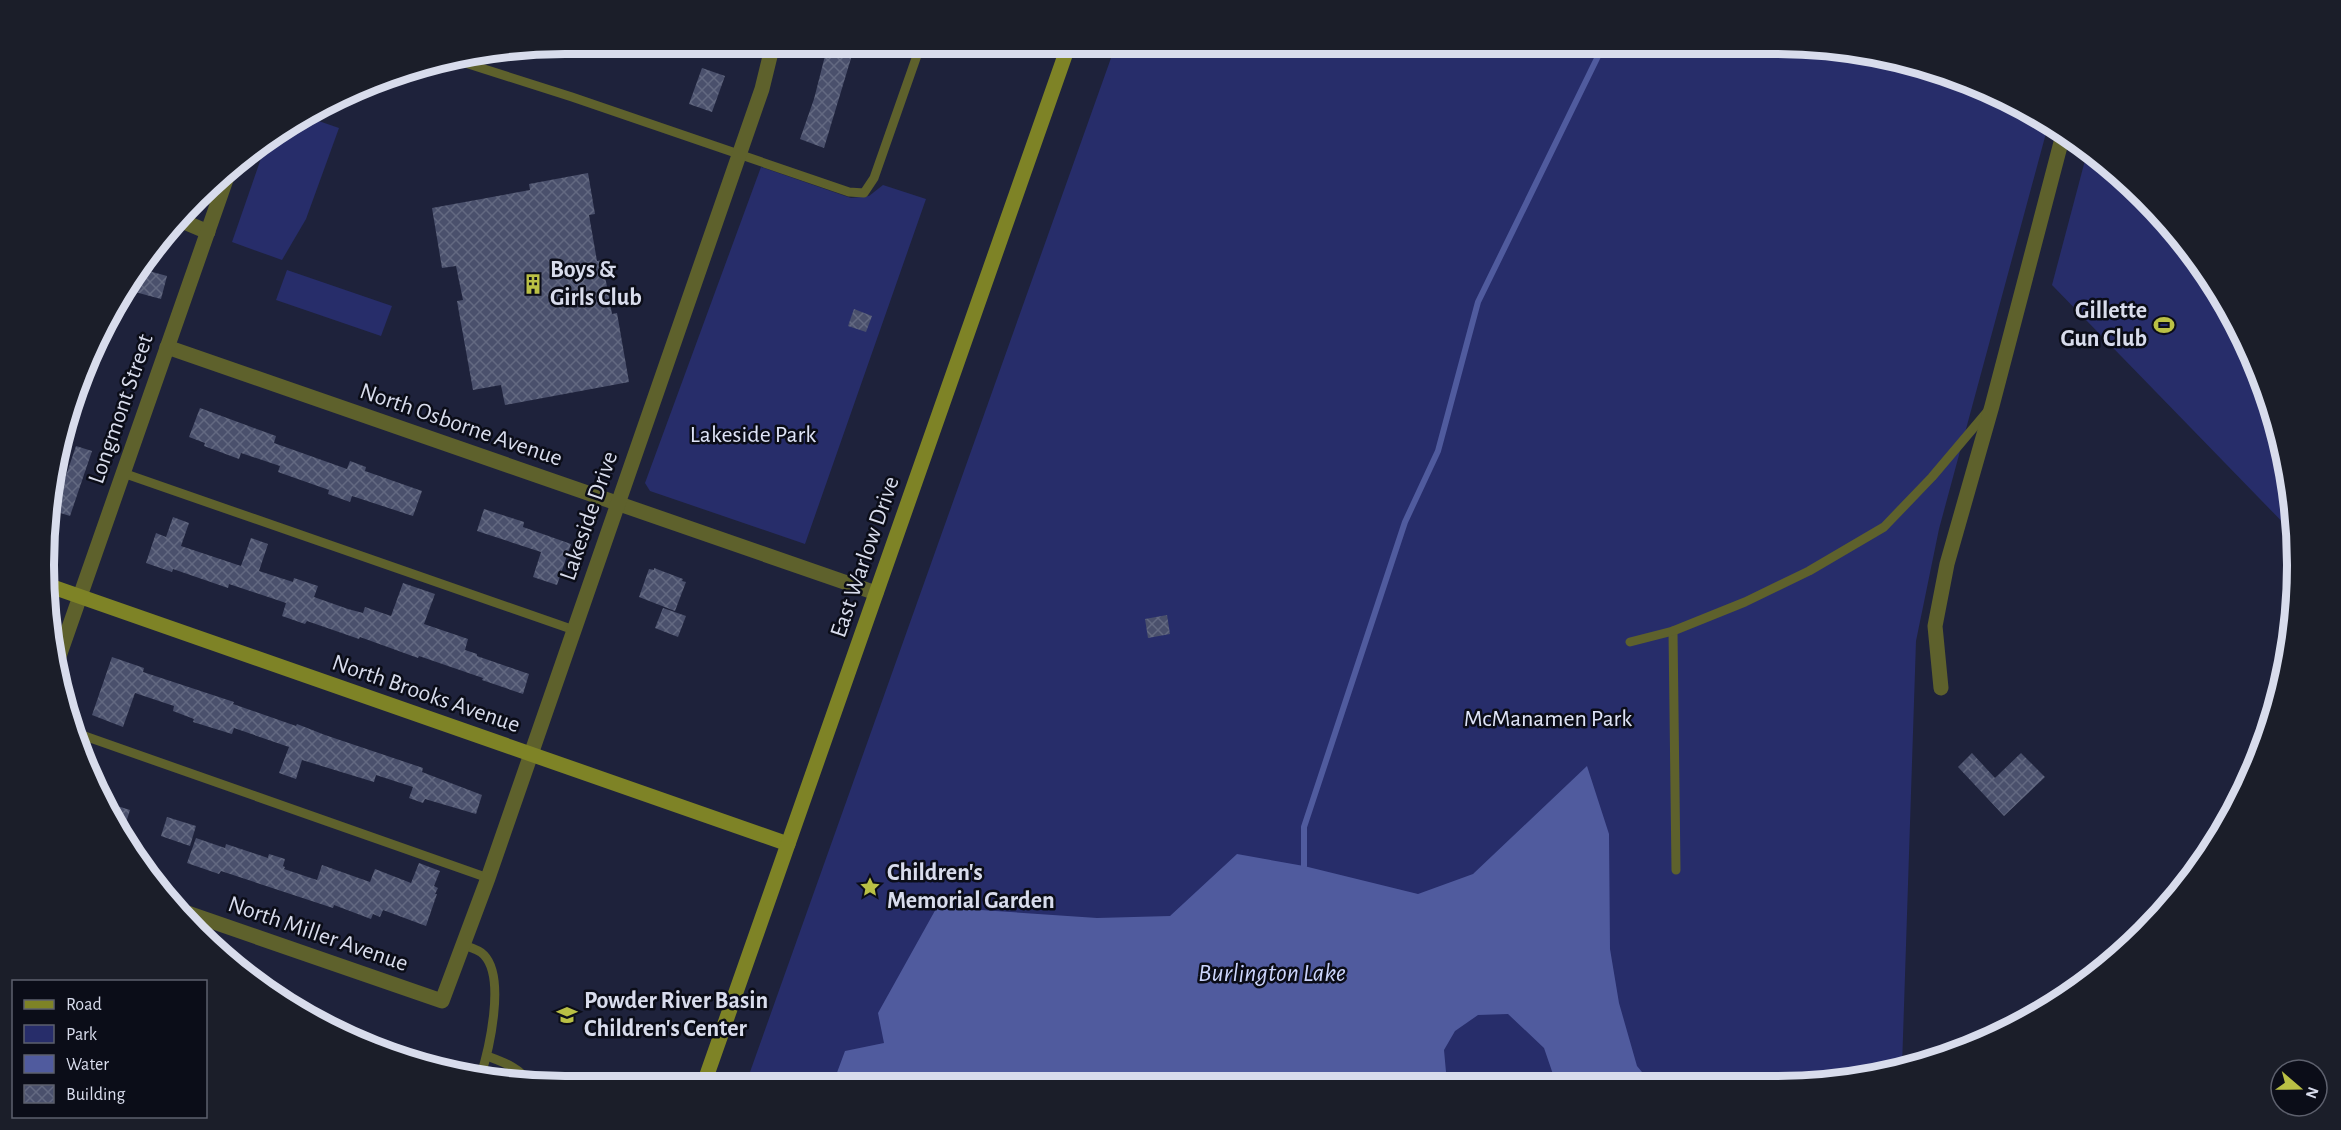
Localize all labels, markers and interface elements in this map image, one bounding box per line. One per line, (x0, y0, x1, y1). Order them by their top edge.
place label: Boys & Girls Club (550, 258, 642, 310)
building icon: Boys & Girls Club (521, 272, 545, 296)
place label: Gillette Gun Club (2060, 299, 2147, 351)
sports icon: Gillette Gun Club (2152, 313, 2176, 337)
street label: Longmont Street (84, 331, 158, 487)
street label: North Osborne Avenue (357, 379, 565, 471)
park label: Lakeside Park (690, 423, 816, 447)
street label: Lakeside Drive (556, 448, 622, 584)
street label: East Warlow Drive (826, 473, 904, 641)
street label: North Brooks Avenue (329, 651, 523, 737)
park label: McManamen Park (1464, 707, 1632, 731)
place label: Children's Memorial Garden (887, 861, 1055, 913)
place icon: Children's Memorial Garden (858, 875, 882, 899)
street label: North Miller Avenue (225, 892, 411, 976)
water label: Burlington Lake (1198, 960, 1346, 986)
legend (12, 980, 207, 1118)
place label: Powder River Basin Children's Center (584, 989, 768, 1041)
text: Road (66, 996, 102, 1014)
school or university icon: Powder River Basin Children's Center (555, 1003, 579, 1027)
text: Park (66, 1026, 98, 1044)
text: Water (66, 1056, 109, 1074)
north arrow (2269, 1058, 2329, 1118)
text: N (2303, 1085, 2322, 1101)
text: Building (66, 1086, 126, 1104)

